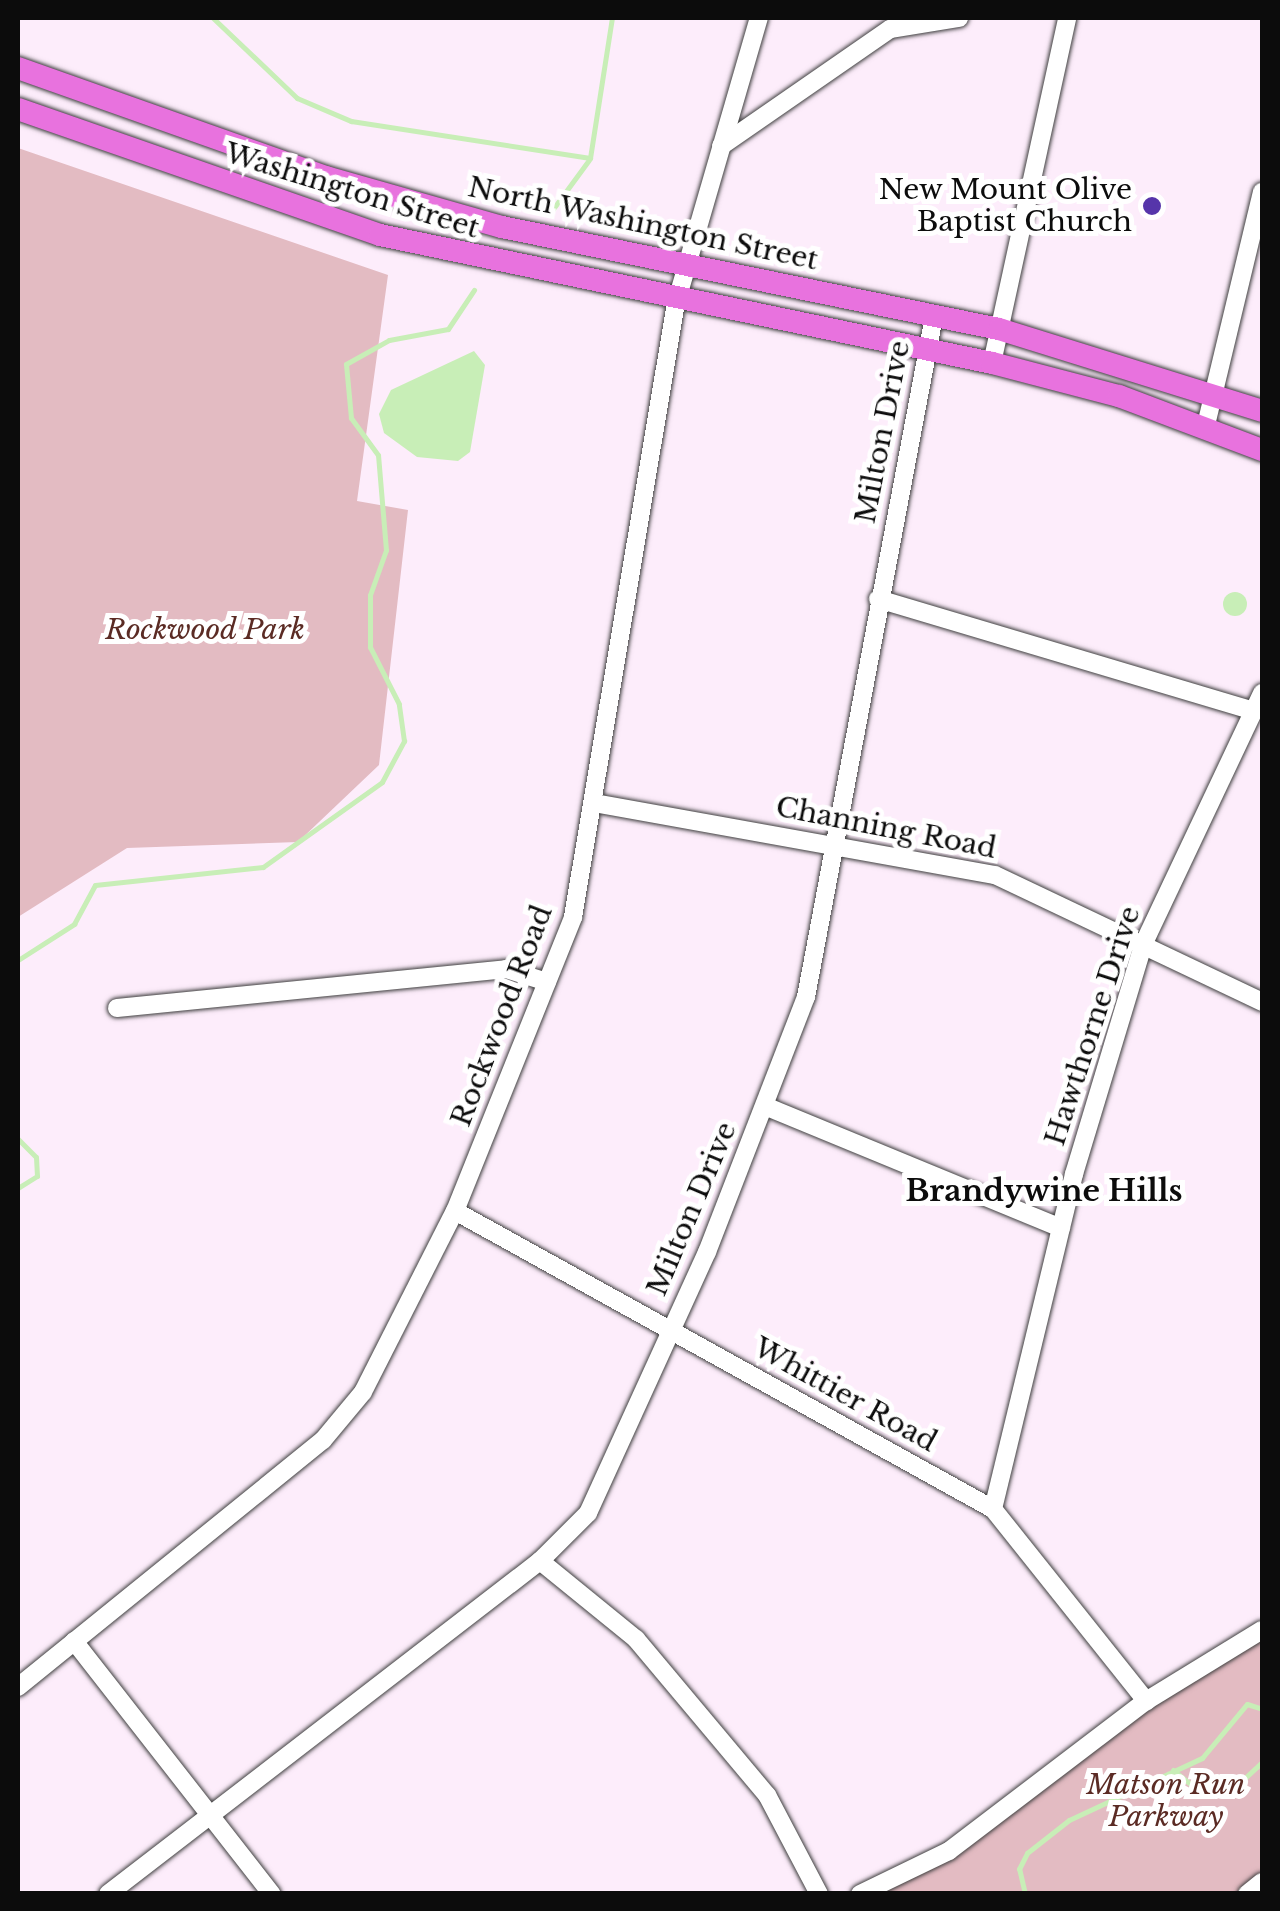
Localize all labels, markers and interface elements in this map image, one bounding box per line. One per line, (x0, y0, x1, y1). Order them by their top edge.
street label: Washington Street (221, 136, 483, 246)
street label: North Washington Street (464, 170, 822, 278)
place label: New Mount Olive Baptist Church (878, 173, 1132, 239)
marker: New Mount Olive Baptist Church (1141, 195, 1163, 217)
street label: Milton Drive (849, 338, 917, 526)
park label: Rockwood Park (105, 613, 305, 647)
street label: Channing Road (773, 790, 999, 866)
street label: Rockwood Road (444, 901, 560, 1131)
street label: Hawthorne Drive (1038, 902, 1148, 1150)
street label: Milton Drive (640, 1117, 744, 1301)
district label: Brandywine Hills (905, 1173, 1183, 1209)
street label: Whittier Road (747, 1331, 943, 1459)
park label: Matson Run Parkway (1086, 1768, 1246, 1834)

